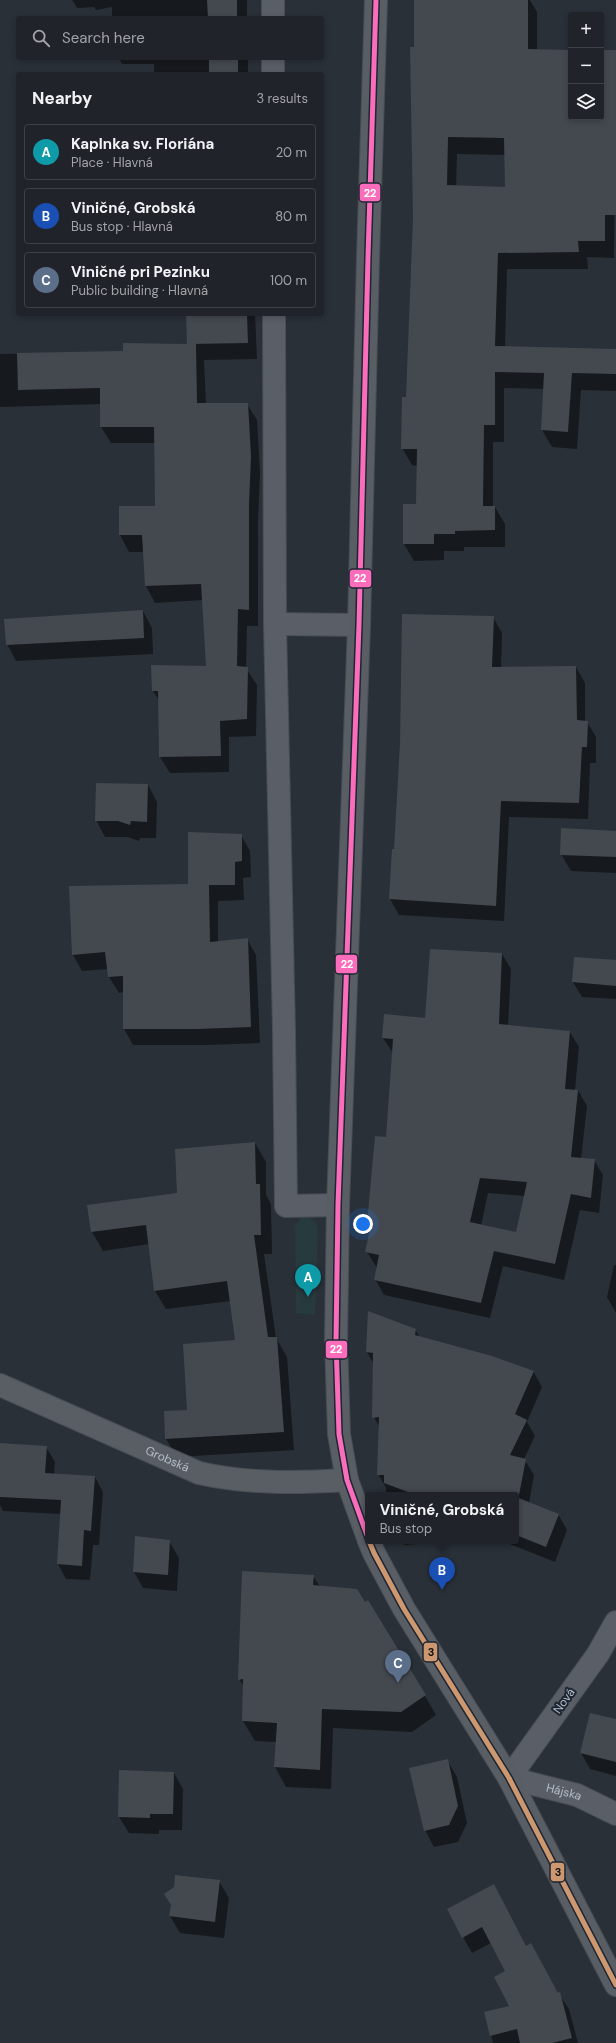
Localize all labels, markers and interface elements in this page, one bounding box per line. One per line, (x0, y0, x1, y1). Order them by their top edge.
map controls (568, 12, 604, 120)
button: + (568, 12, 604, 48)
search box (16, 16, 324, 60)
icon: search (30, 27, 52, 49)
text: Search here (62, 28, 145, 48)
button: − (568, 48, 604, 84)
button: layers (568, 84, 604, 120)
text: Nearby (32, 87, 92, 109)
text: 3 results (256, 90, 308, 107)
text: Kaplnka sv. Floriána (71, 134, 214, 154)
text: A (41, 144, 51, 161)
text: 20 m (276, 144, 307, 161)
text: Place · Hlavná (71, 154, 153, 171)
line badge: 22 (359, 183, 381, 202)
text: 22 (364, 186, 376, 200)
text: Viničné, Grobská (71, 198, 195, 218)
text: B (42, 208, 50, 225)
text: 80 m (275, 208, 307, 225)
text: Bus stop · Hlavná (71, 218, 173, 235)
text: Viničné pri Pezinku (71, 262, 210, 282)
text: C (41, 272, 51, 289)
text: 100 m (270, 272, 307, 289)
text: Public building · Hlavná (71, 282, 208, 299)
line badge: 22 (349, 569, 372, 588)
text: 22 (354, 571, 366, 585)
line badge: 22 (335, 954, 358, 974)
text: 22 (341, 957, 353, 971)
your location (353, 1214, 373, 1234)
pin: A (295, 1264, 321, 1297)
line badge: 22 (325, 1340, 348, 1359)
text: 22 (330, 1342, 342, 1356)
street label: Grobská (143, 1442, 192, 1476)
popup (365, 1492, 519, 1544)
text: Viničné, Grobská (380, 1500, 504, 1520)
text: Bus stop (380, 1520, 432, 1537)
pin: B (429, 1557, 455, 1590)
line badge: 3 (423, 1642, 438, 1662)
text: 3 (428, 1645, 434, 1659)
pin: C (385, 1650, 411, 1683)
street label: Nová (550, 1685, 578, 1717)
street label: Hájska (544, 1780, 585, 1804)
line badge: 3 (550, 1862, 565, 1882)
text: 3 (555, 1865, 561, 1879)

